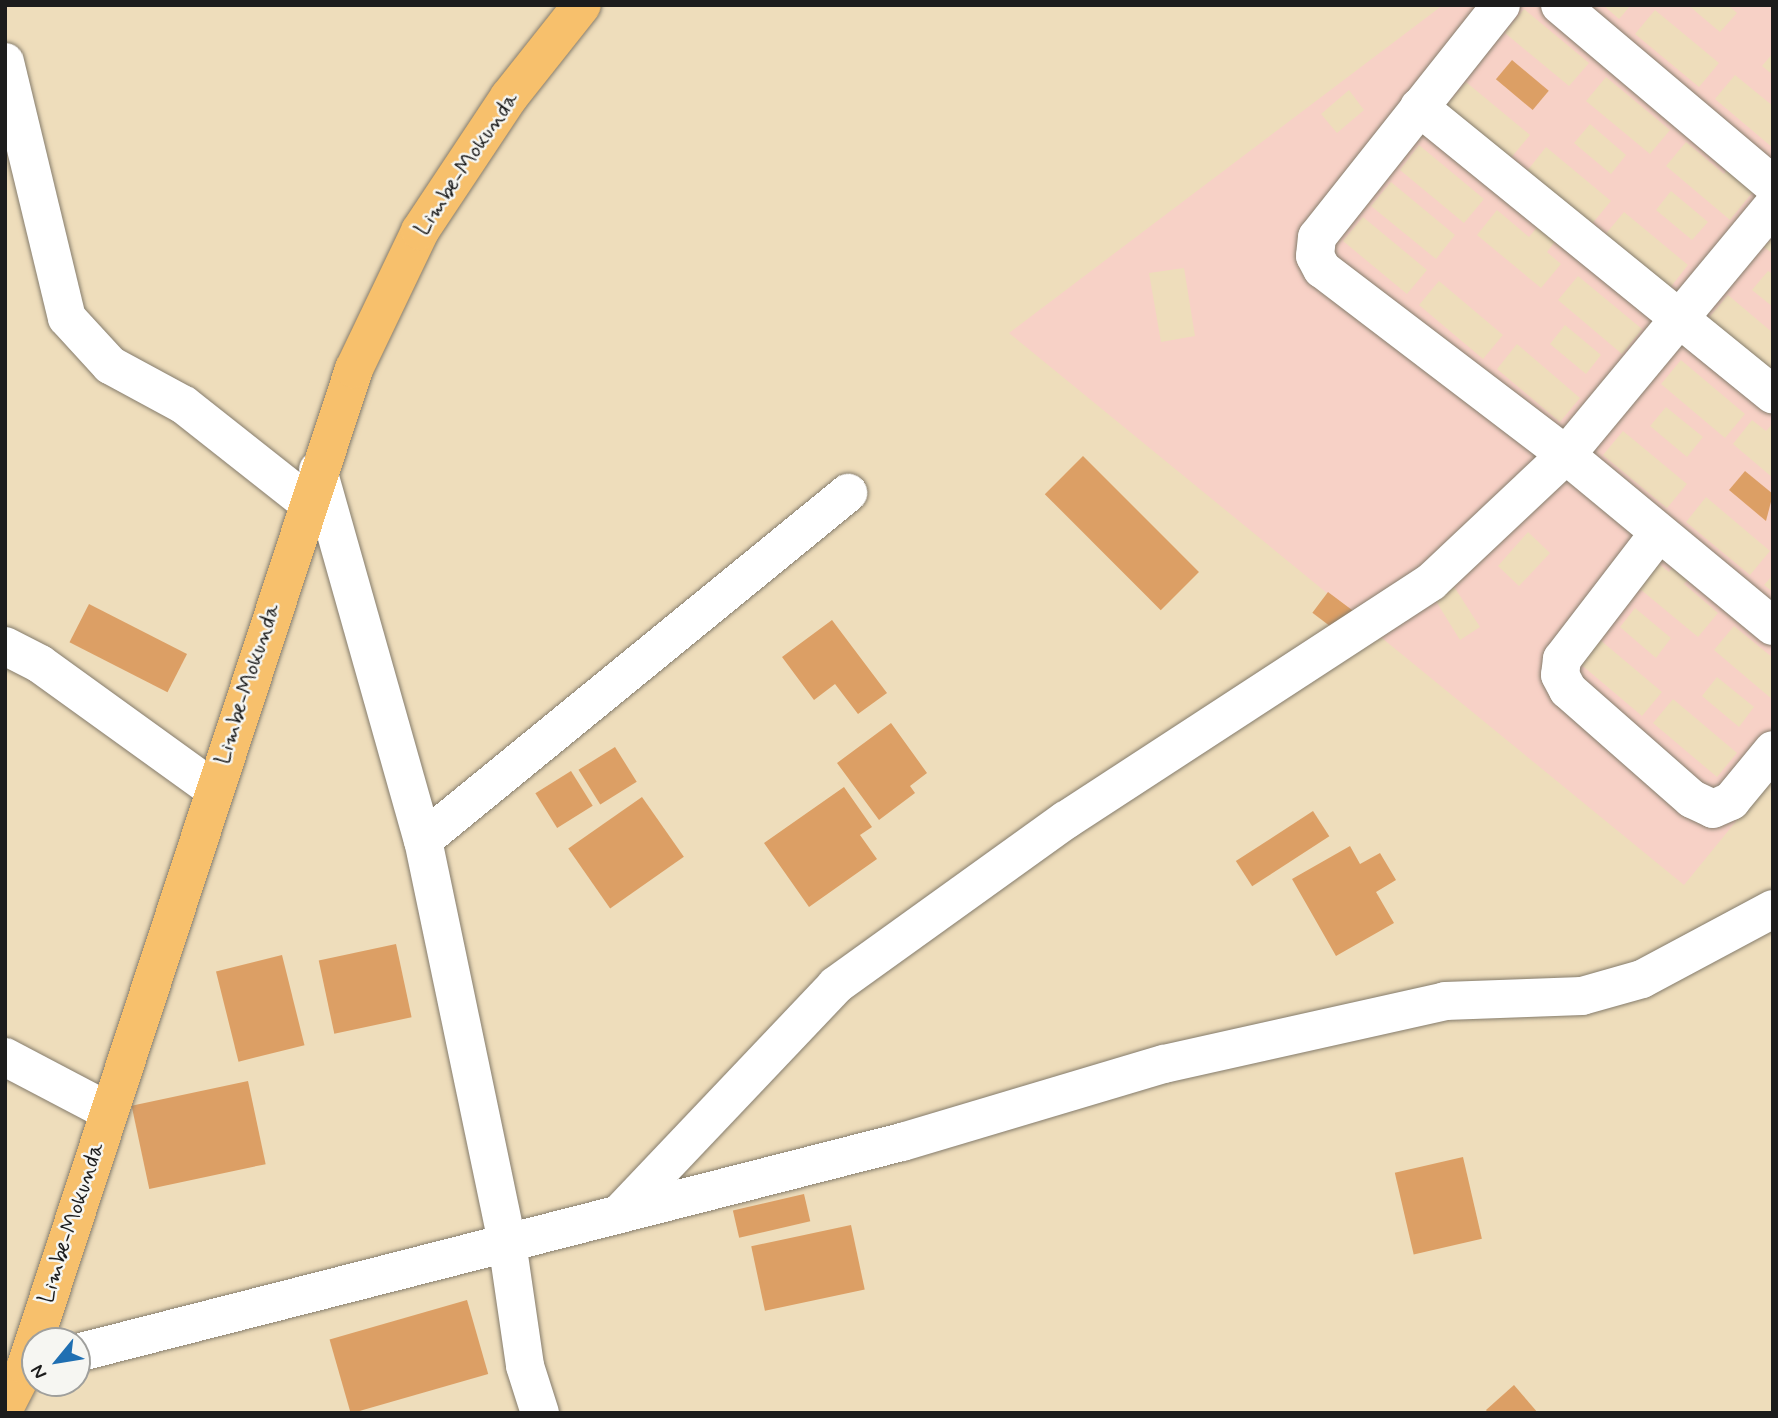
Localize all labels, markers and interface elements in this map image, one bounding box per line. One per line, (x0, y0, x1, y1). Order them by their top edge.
street label: Limbe-Mokunda (409, 87, 525, 241)
street label: Limbe-Mokunda (209, 600, 287, 768)
street label: Limbe-Mokunda (33, 1139, 111, 1307)
north arrow (21, 1327, 91, 1397)
text: N (25, 1360, 53, 1383)

